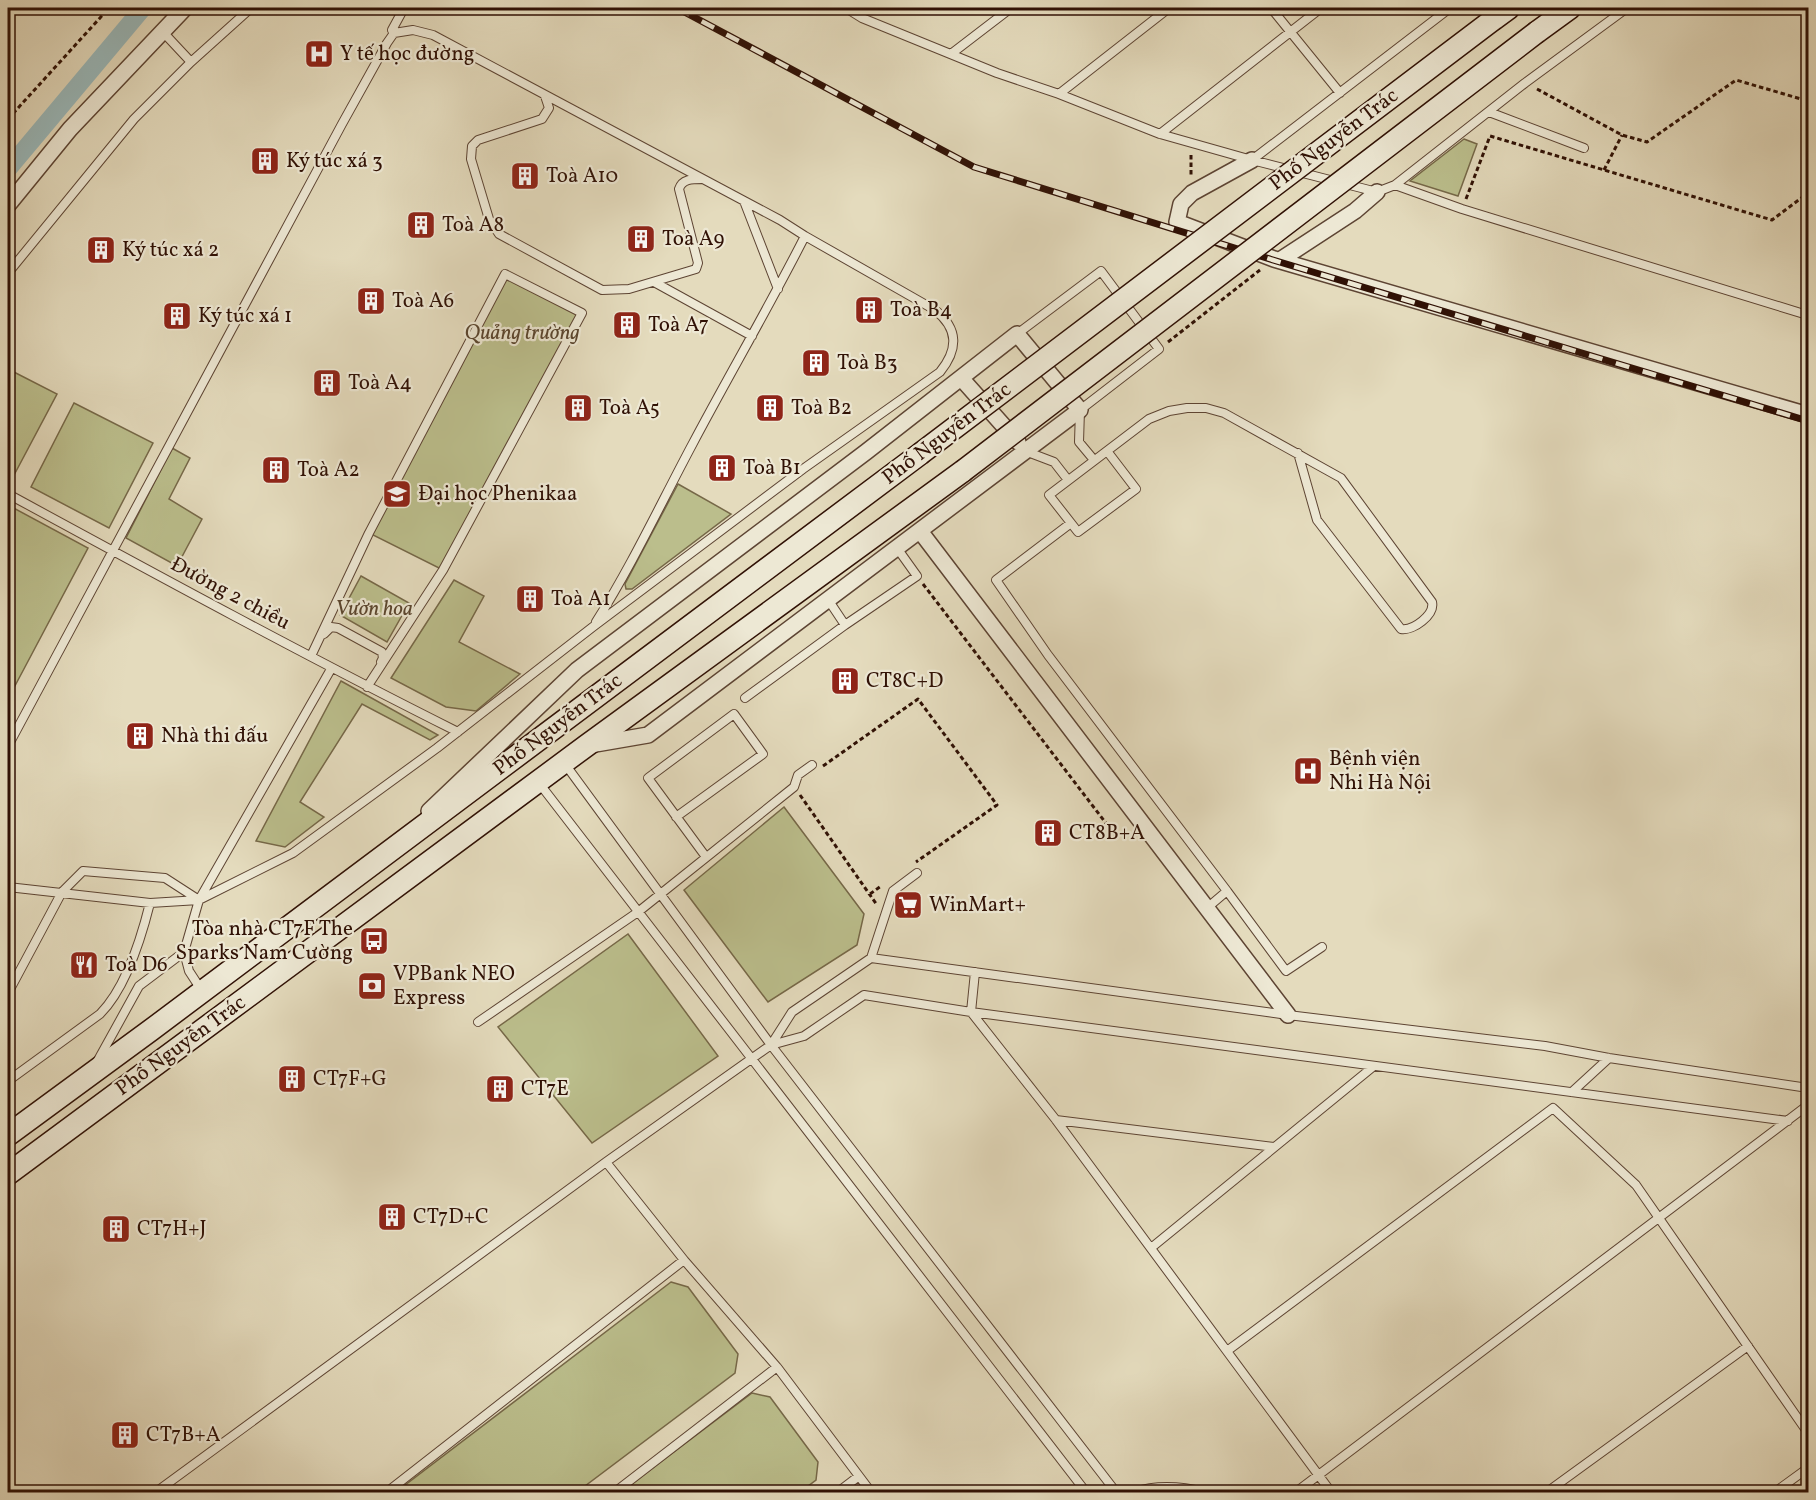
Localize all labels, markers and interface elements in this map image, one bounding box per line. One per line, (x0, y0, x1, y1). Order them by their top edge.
hospital icon: Y tế học đường (303, 38, 335, 70)
place label: Y tế học đường (340, 40, 475, 69)
street label: Phố Nguyễn Trác (1263, 82, 1405, 198)
building icon: Ký túc xá 3 (249, 145, 281, 177)
place label: Ký túc xá 3 (286, 147, 383, 176)
building icon: Toà A10 (509, 160, 541, 192)
place label: Toà A10 (546, 162, 618, 191)
building icon: Toà A8 (405, 209, 437, 241)
place label: Toà A8 (442, 211, 504, 240)
building icon: Toà A9 (625, 223, 657, 255)
place label: Toà A9 (662, 225, 724, 254)
building icon: Ký túc xá 2 (85, 234, 117, 266)
place label: Ký túc xá 2 (122, 236, 219, 265)
building icon: Toà A6 (355, 285, 387, 317)
place label: Toà A6 (392, 287, 454, 316)
building icon: Toà B4 (853, 294, 885, 326)
place label: Toà B4 (890, 296, 952, 325)
building icon: Ký túc xá 1 (161, 300, 193, 332)
place label: Ký túc xá 1 (198, 302, 292, 331)
building icon: Toà A7 (611, 309, 643, 341)
place label: Toà A7 (648, 311, 709, 340)
park label: Quảng trường (464, 319, 580, 348)
building icon: Toà B3 (800, 347, 832, 379)
place label: Toà B3 (837, 349, 898, 378)
building icon: Toà A4 (311, 367, 343, 399)
place label: Toà A4 (348, 369, 412, 398)
street label: Phố Nguyễn Trác (876, 376, 1018, 492)
building icon: Toà A5 (562, 392, 594, 424)
building icon: Toà B2 (754, 392, 786, 424)
place label: Toà A5 (599, 394, 660, 423)
place label: Toà B2 (791, 394, 852, 423)
building icon: Toà B1 (706, 452, 738, 484)
building icon: Toà A2 (260, 454, 292, 486)
place label: Toà B1 (743, 454, 801, 483)
place label: Toà A2 (297, 456, 360, 485)
school or university icon: Đại học Phenikaa (381, 478, 413, 510)
place label: Đại học Phenikaa (418, 480, 577, 509)
street label: Đường 2 chiều (165, 550, 295, 638)
building icon: Toà A1 (514, 583, 546, 615)
place label: Toà A1 (551, 585, 611, 614)
park label: Vườn hoa (335, 595, 413, 624)
building icon: CT8C+D (829, 665, 861, 697)
street label: Phố Nguyễn Trác (487, 667, 629, 783)
place label: CT8C+D (866, 667, 943, 696)
building icon: Nhà thi đấu (124, 720, 156, 752)
place label: Nhà thi đấu (161, 722, 268, 751)
place label: Bệnh viện Nhi Hà Nội (1329, 745, 1431, 798)
hospital icon: Bệnh viện Nhi Hà Nội (1292, 755, 1324, 787)
building icon: CT8B+A (1032, 817, 1064, 849)
place label: CT8B+A (1069, 819, 1145, 848)
supermarket icon: WinMart+ (892, 889, 924, 921)
place label: WinMart+ (929, 891, 1026, 920)
place label: Tòa nhà CT7F The Sparks Nam Cường (176, 915, 353, 968)
bus stop icon: Tòa nhà CT7F The Sparks Nam Cường (358, 925, 390, 957)
restaurant icon: Toà D6 (68, 949, 100, 981)
place label: Toà D6 (105, 951, 168, 980)
place label: VPBank NEO Express (393, 960, 515, 1013)
bank icon: VPBank NEO Express (356, 970, 388, 1002)
street label: Phố Nguyễn Trác (110, 989, 252, 1103)
building icon: CT7F+G (276, 1063, 308, 1095)
place label: CT7F+G (313, 1065, 387, 1094)
building icon: CT7E (484, 1073, 516, 1105)
place label: CT7E (521, 1075, 569, 1104)
building icon: CT7D+C (376, 1201, 408, 1233)
place label: CT7D+C (413, 1203, 489, 1232)
building icon: CT7H+J (100, 1213, 132, 1245)
place label: CT7H+J (137, 1215, 206, 1244)
building icon: CT7B+A (109, 1419, 141, 1451)
place label: CT7B+A (146, 1421, 221, 1450)

